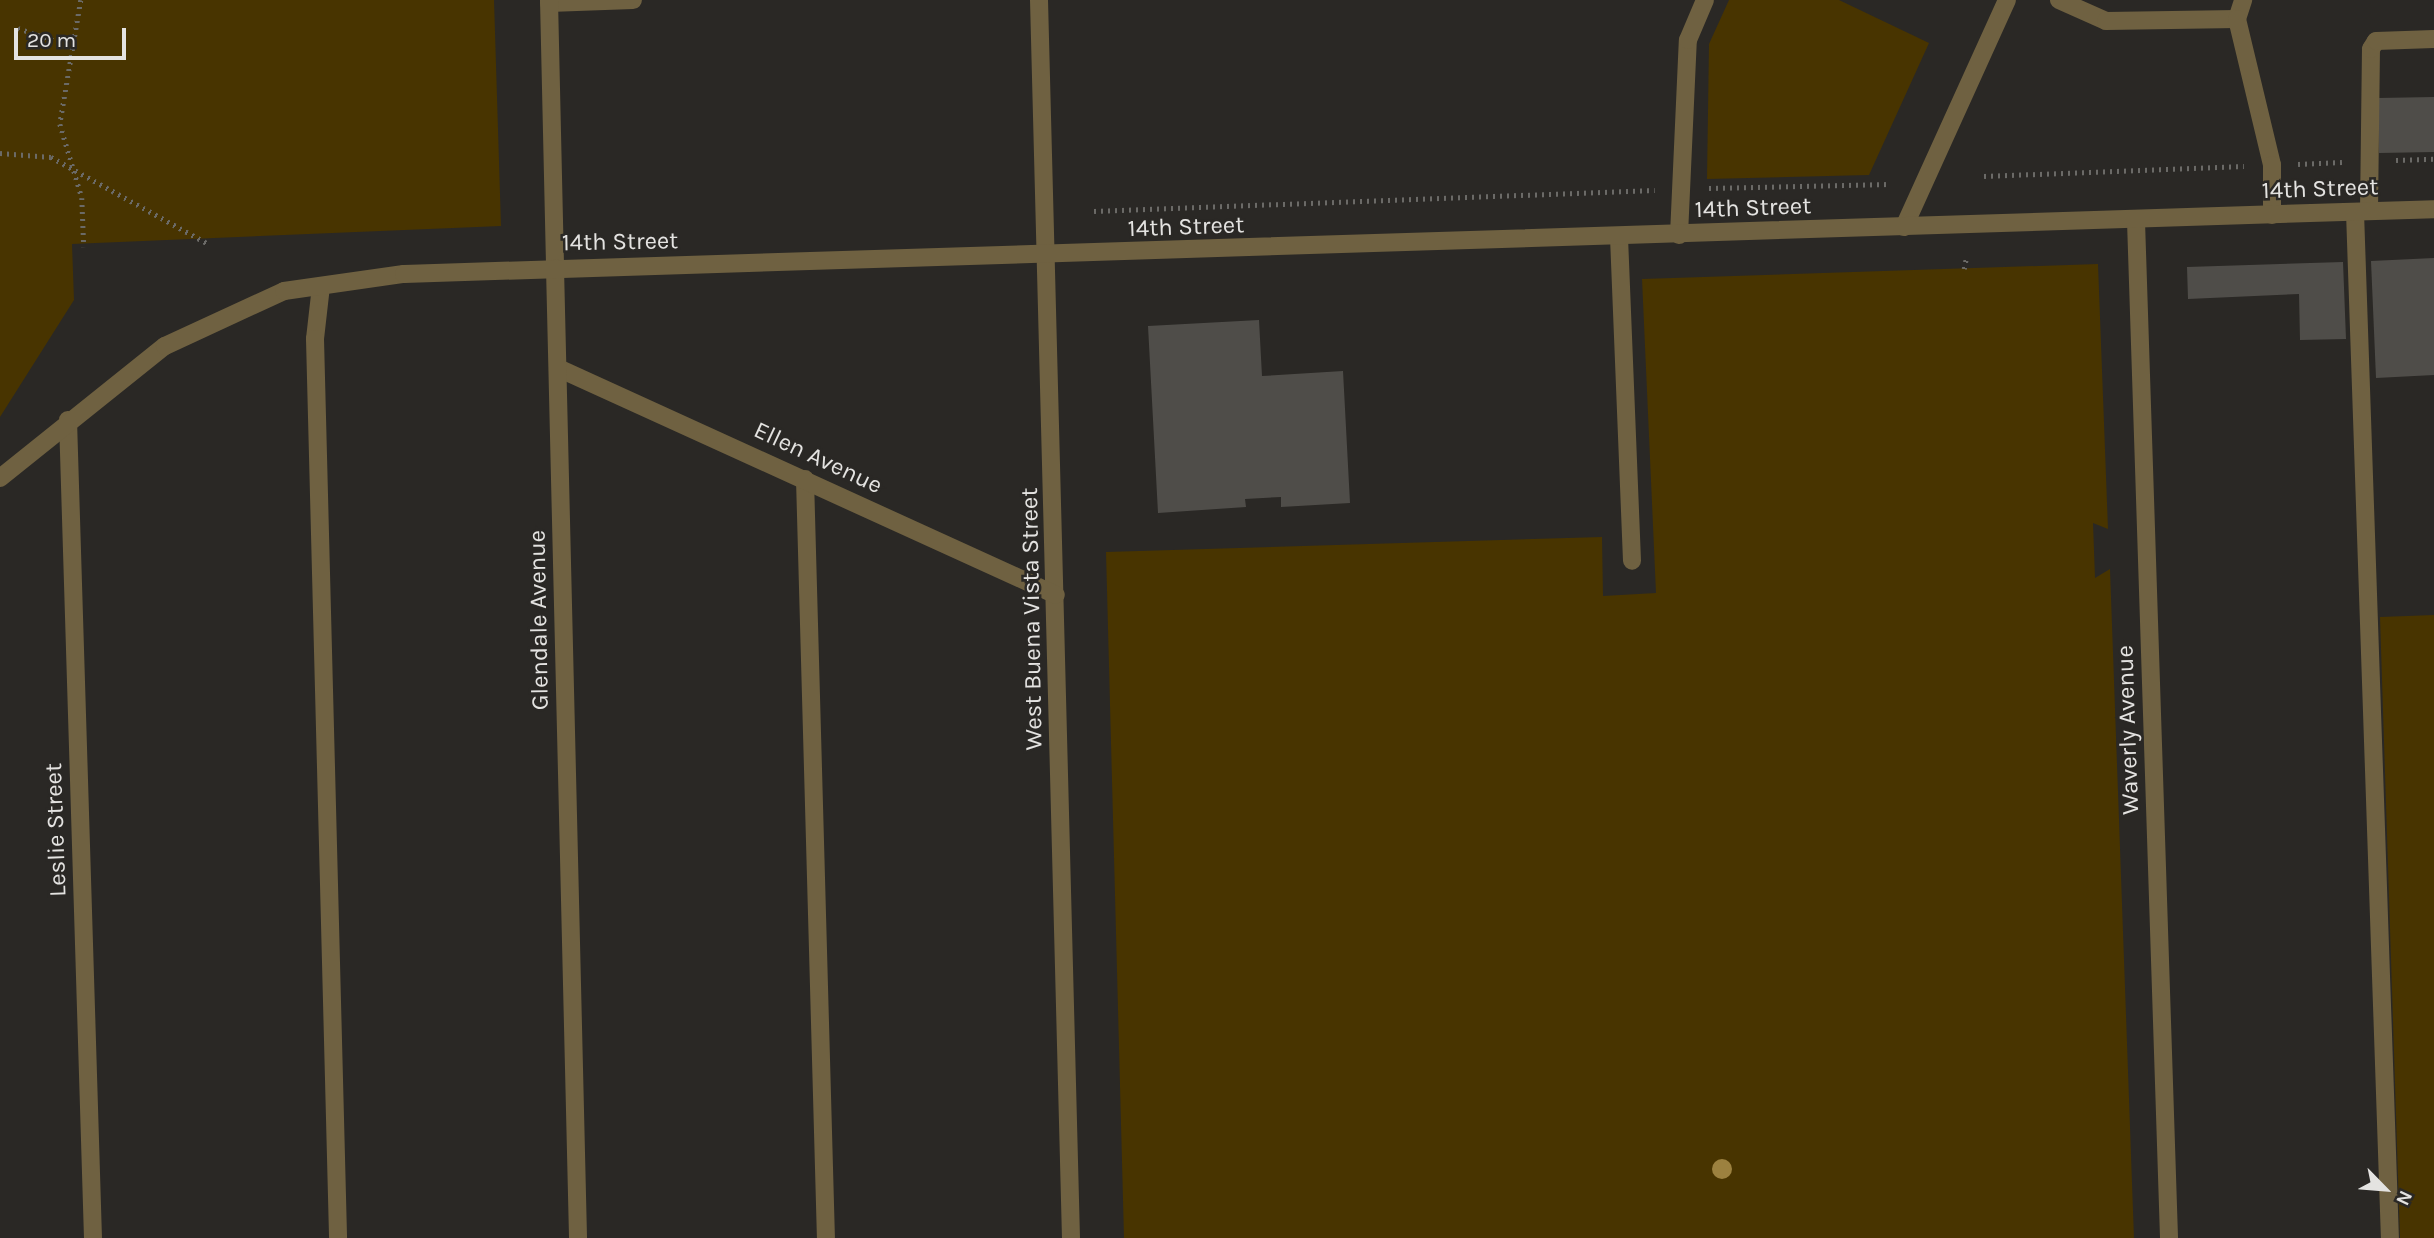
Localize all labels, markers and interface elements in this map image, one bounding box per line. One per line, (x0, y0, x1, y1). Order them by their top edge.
scale bar (18, 14, 130, 58)
text: 20 m (27, 28, 76, 52)
street label: 14th Street (2261, 173, 2379, 205)
street label: 14th Street (1694, 192, 1812, 224)
street label: 14th Street (1127, 211, 1245, 243)
street label: 14th Street (562, 227, 678, 257)
street label: Ellen Avenue (749, 416, 887, 500)
street label: West Buena Vista Street (1015, 487, 1049, 751)
street label: Glendale Avenue (523, 530, 555, 710)
street label: Waverly Avenue (2111, 645, 2145, 815)
street label: Leslie Street (39, 763, 73, 897)
north arrow (2350, 1154, 2420, 1224)
text: N (2391, 1187, 2417, 1209)

